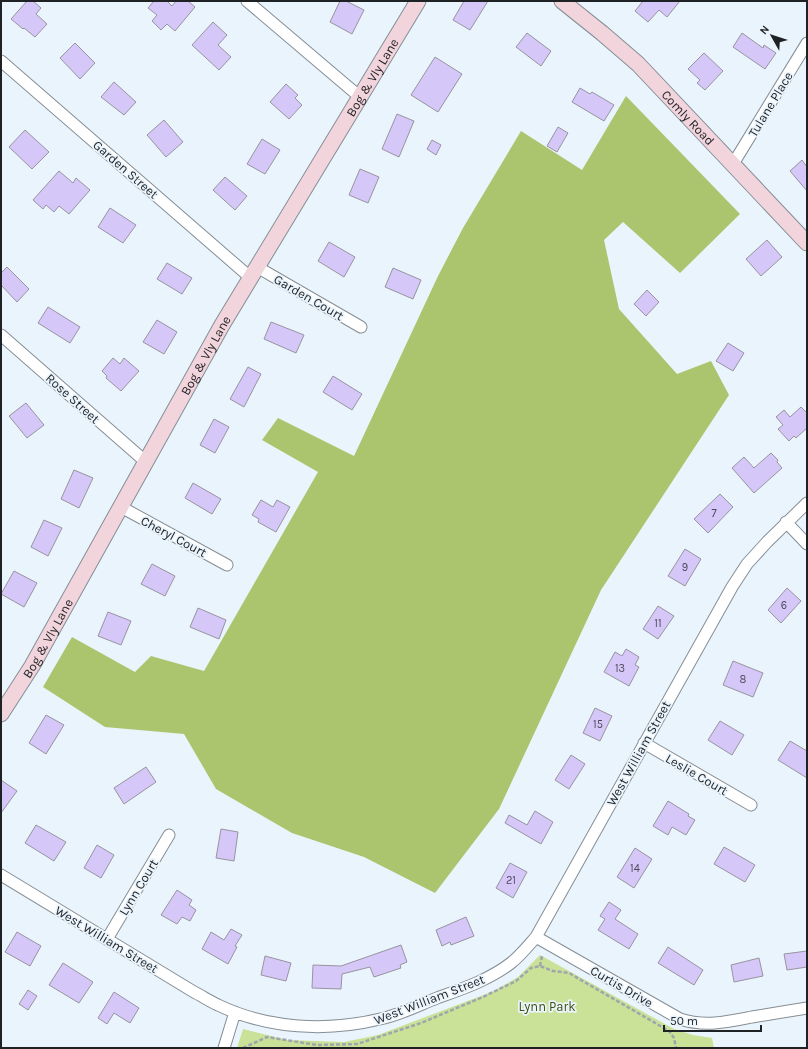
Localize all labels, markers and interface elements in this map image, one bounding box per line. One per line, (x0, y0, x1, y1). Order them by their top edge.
north arrow (752, 16, 792, 56)
text: N (757, 23, 772, 37)
street label: Bog & Vly Lane (343, 36, 402, 119)
street label: Tulane Place (745, 69, 796, 140)
street label: Comly Road (658, 87, 717, 148)
street label: Garden Street (90, 137, 161, 202)
street label: Garden Court (271, 271, 346, 324)
street label: Bog & Vly Lane (178, 313, 234, 398)
street label: Rose Street (43, 370, 103, 427)
house number: 7 (711, 507, 717, 520)
street label: Cheryl Court (138, 513, 209, 560)
house number: 9 (682, 561, 688, 574)
street label: Bog & Vly Lane (19, 596, 76, 681)
house number: 6 (781, 599, 787, 612)
house number: 11 (654, 617, 662, 630)
house number: 13 (615, 662, 625, 675)
house number: 8 (740, 673, 747, 686)
street label: West William Street (603, 698, 674, 808)
house number: 15 (593, 718, 603, 731)
street label: Leslie Court (663, 751, 731, 798)
street label: Lynn Court (116, 856, 161, 918)
house number: 14 (630, 862, 640, 875)
house number: 21 (506, 874, 516, 887)
street label: West William Street (53, 903, 161, 976)
street label: Curtis Drive (588, 963, 656, 1010)
street label: West William Street (372, 971, 487, 1028)
park label: Lynn Park (519, 999, 575, 1014)
scale bar (664, 1007, 761, 1033)
text: 50 m (670, 1014, 698, 1028)

